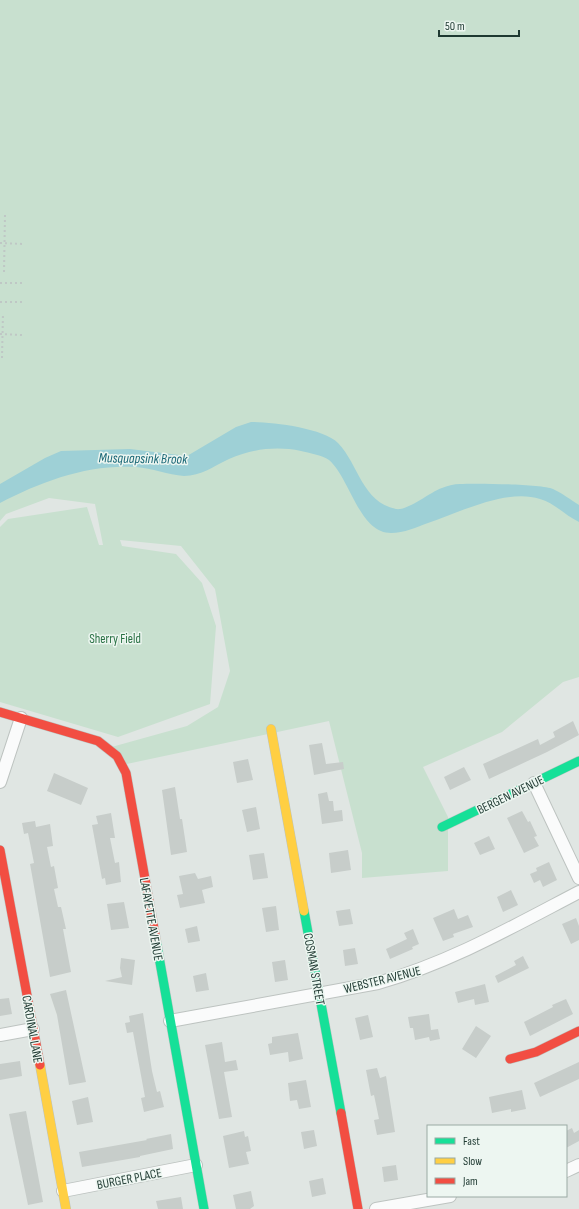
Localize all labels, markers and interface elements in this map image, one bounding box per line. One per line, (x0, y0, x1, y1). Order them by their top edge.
scale bar (439, 12, 519, 38)
text: 50 m (445, 19, 465, 34)
water label: Musquapsink Brook (98, 449, 188, 468)
park label: Sherry Field (89, 631, 141, 647)
street label: BERGEN AVENUE (474, 772, 546, 818)
street label: LAFAYETTE AVENUE (136, 876, 166, 962)
street label: COSMAN STREET (300, 932, 328, 1006)
street label: WEBSTER AVENUE (342, 963, 422, 997)
street label: CARDINAL LANE (18, 994, 46, 1064)
legend (427, 1125, 567, 1197)
text: Fast (463, 1134, 480, 1149)
text: Slow (463, 1154, 482, 1169)
street label: BURGER PLACE (95, 1165, 163, 1193)
text: Jam (462, 1174, 478, 1189)

